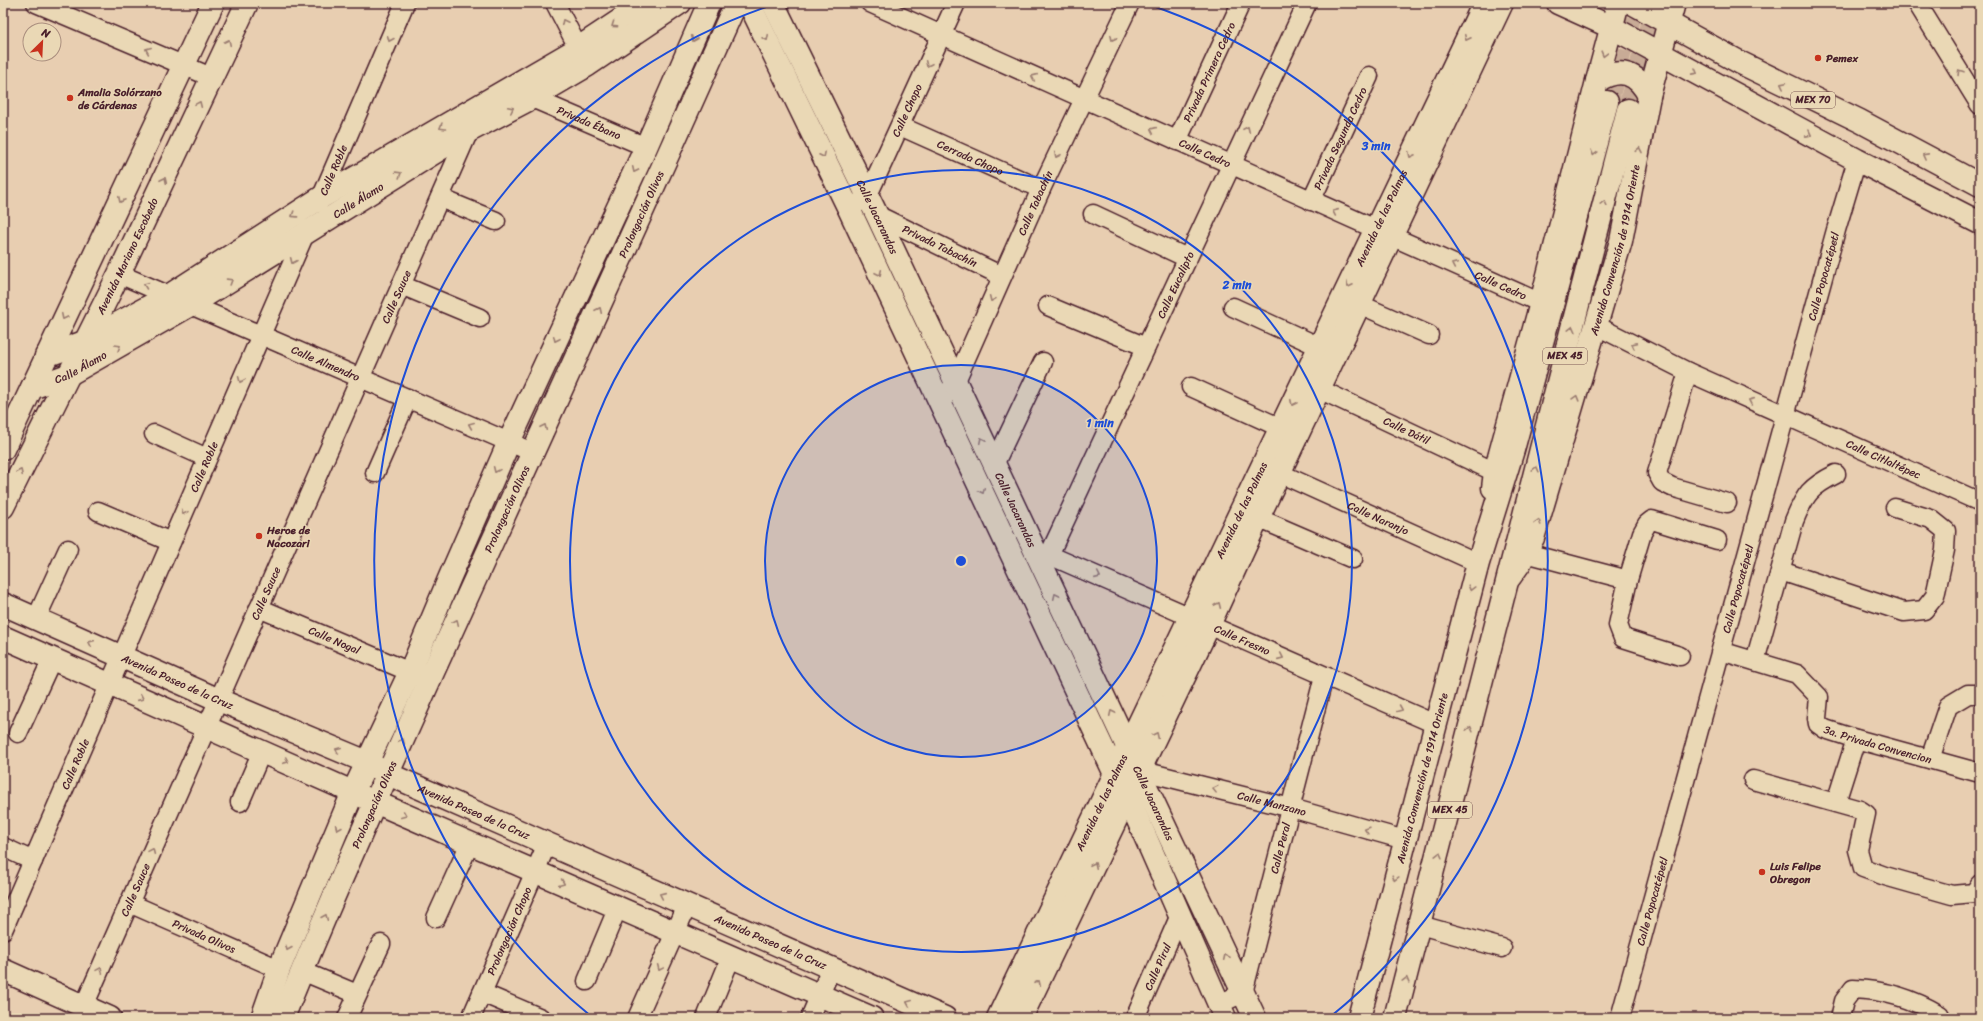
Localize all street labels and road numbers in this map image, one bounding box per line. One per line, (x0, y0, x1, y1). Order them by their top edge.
street label: Privada Primera Cedro (1177, 18, 1241, 125)
street label: Calle Chopo (886, 80, 927, 140)
street label: Privada Segunda Cedro (1308, 83, 1372, 193)
road number: MEX 70 (1791, 92, 1835, 108)
street label: Privada Ébano (554, 100, 624, 145)
street label: Calle Cedro (1176, 133, 1235, 173)
street label: Cerrada Chopo (934, 134, 1007, 181)
street label: Calle Roble (314, 141, 353, 198)
street label: Avenida Convención de 1914 Oriente (1584, 162, 1645, 339)
street label: Avenida de las Palmas (1349, 166, 1413, 271)
street label: Prolongación Olivos (613, 167, 669, 261)
street label: Calle Tabachín (1012, 167, 1058, 238)
street label: Calle Jacarandas (851, 176, 904, 258)
street label: Calle Álamo (329, 177, 388, 223)
street label: Avenida Mariano Escobedo (90, 194, 163, 319)
street label: Privada Tabachín (899, 219, 981, 272)
street label: Calle Popocatépetl (1802, 229, 1845, 323)
street label: Calle Eucalipto (1151, 248, 1199, 321)
street label: Calle Cedro (1472, 265, 1530, 305)
street label: Calle Sauce (376, 267, 416, 326)
street label: Calle Almendro (288, 340, 363, 386)
street label: Calle Álamo (52, 345, 111, 389)
road number: MEX 45 (1543, 348, 1587, 364)
street label: Calle Dátil (1380, 411, 1434, 450)
street label: Calle Citlaltépec (1843, 434, 1925, 484)
street label: Calle Roble (184, 438, 224, 495)
street label: Avenida de las Palmas (1209, 458, 1273, 563)
street label: Prolongación Olivos (479, 462, 535, 556)
street label: Calle Jacarandas (990, 469, 1042, 552)
street label: Calle Naranjo (1344, 496, 1413, 540)
street label: Calle Popocatépetl (1716, 542, 1759, 635)
street label: Calle Sauce (246, 563, 286, 623)
street label: Calle Fresno (1211, 619, 1274, 660)
street label: Calle Nogal (306, 621, 364, 660)
street label: Avenida Paseo de la Cruz (118, 648, 237, 715)
street label: Avenida Convención de 1914 Oriente (1390, 690, 1453, 866)
street label: 3a. Privada Convencion (1821, 720, 1934, 769)
street label: Calle Roble (56, 735, 95, 793)
street label: Avenida de las Palmas (1069, 750, 1133, 855)
street label: Prolongación Olivos (346, 757, 402, 851)
street label: Calle Jacarandas (1128, 762, 1180, 845)
street label: Avenida Paseo de la Cruz (414, 778, 534, 845)
street label: Calle Manzano (1235, 785, 1309, 821)
road number: MEX 45 (1428, 802, 1472, 818)
street label: Calle Peral (1264, 820, 1296, 876)
street label: Calle Popocatépetl (1631, 854, 1673, 948)
street label: Calle Sauce (115, 860, 155, 920)
street label: Prolongación Chopo (481, 883, 537, 978)
street label: Avenida Paseo de la Cruz (711, 908, 831, 975)
street label: Privada Olivos (169, 914, 239, 959)
street label: Calle Pirul (1139, 939, 1177, 994)

